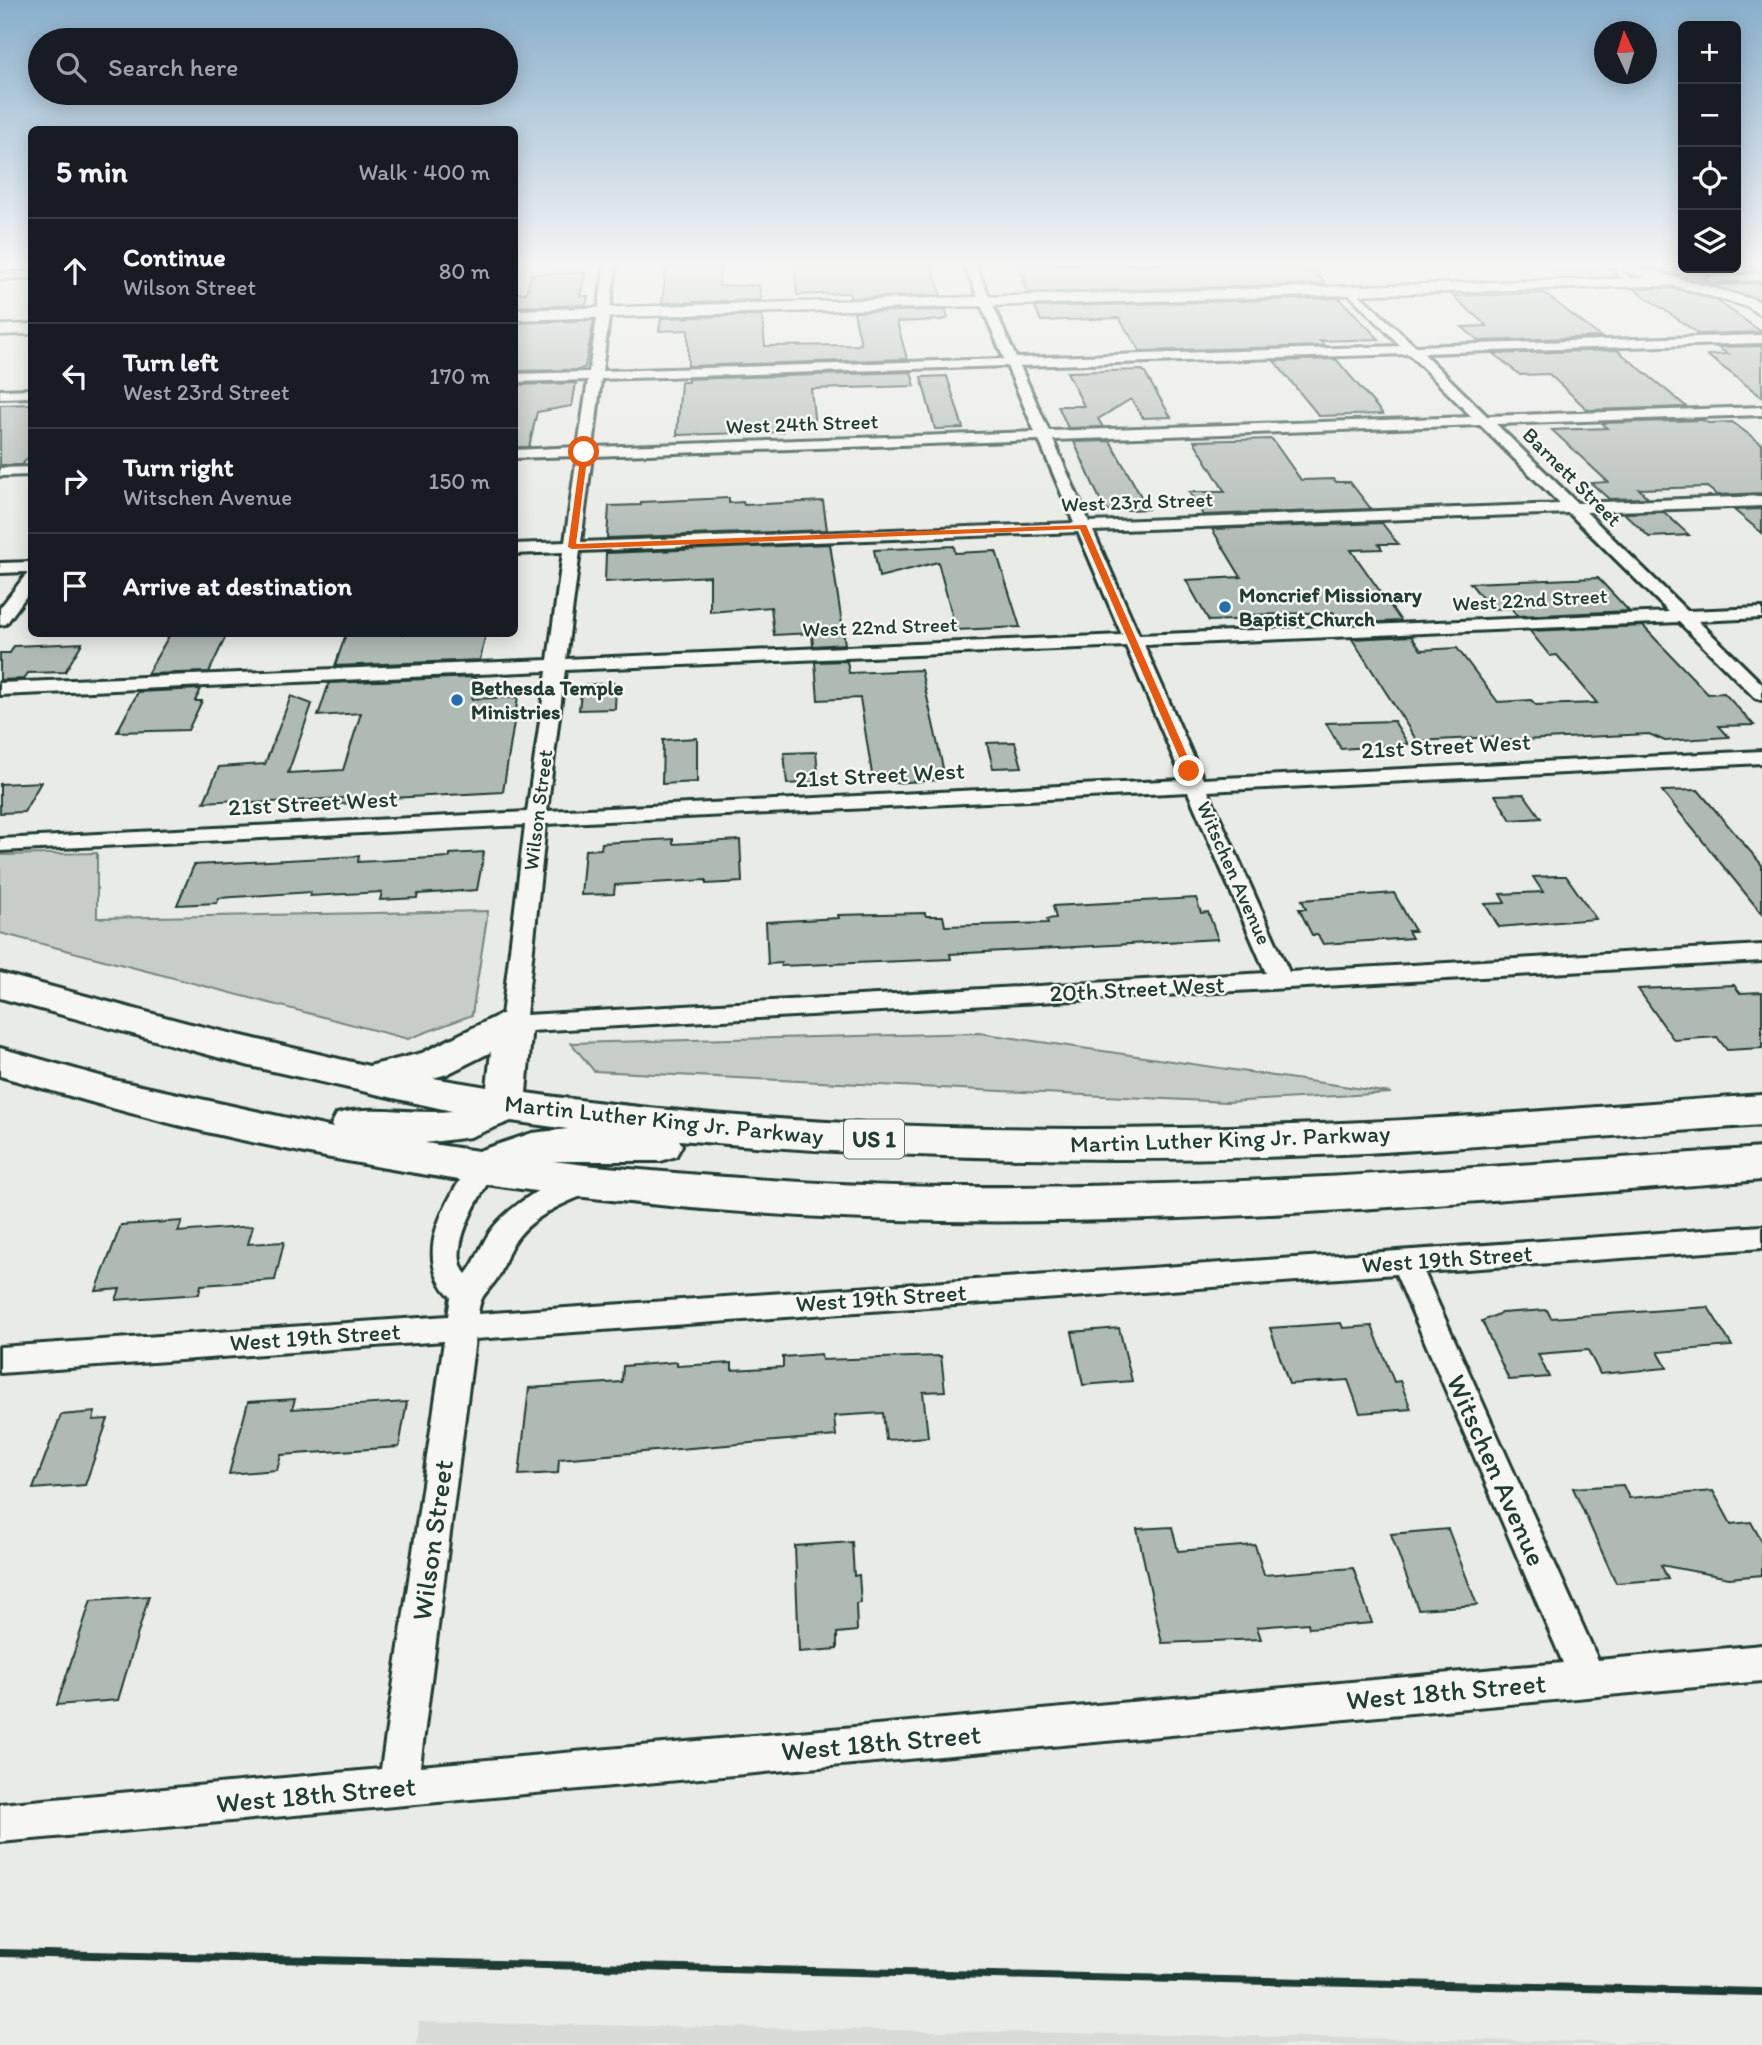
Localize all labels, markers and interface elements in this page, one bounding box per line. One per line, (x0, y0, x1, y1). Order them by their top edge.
north arrow (1594, 21, 1657, 84)
map controls (1678, 21, 1741, 273)
button: + (1678, 21, 1741, 84)
search box (28, 28, 518, 105)
icon: search (52, 48, 90, 86)
text: Search here (108, 51, 238, 83)
button: − (1678, 84, 1741, 147)
button: locate (1678, 147, 1741, 210)
text: 5 min (56, 153, 127, 190)
text: Walk · 400 m (358, 158, 490, 186)
button: layers (1678, 210, 1741, 273)
text: Continue (123, 241, 226, 273)
icon: ahead (56, 252, 94, 290)
text: 80 m (439, 257, 490, 285)
text: Wilson Street (123, 273, 256, 301)
text: Turn left (123, 346, 219, 378)
icon: left (56, 357, 94, 395)
text: 170 m (429, 362, 490, 390)
text: West 23rd Street (123, 378, 290, 406)
street label: West 24th Street (725, 408, 879, 439)
street label: Barnett Street (1518, 422, 1627, 531)
route start (568, 436, 599, 467)
text: Turn right (123, 451, 234, 483)
icon: right (56, 462, 94, 500)
text: 150 m (429, 467, 490, 495)
text: Witschen Avenue (123, 483, 292, 511)
street label: West 23rd Street (1060, 486, 1214, 517)
icon: arrive (56, 567, 94, 605)
text: Arrive at destination (123, 570, 352, 602)
place label: Moncrief Missionary Baptist Church (1239, 582, 1423, 632)
street label: West 22nd Street (1452, 583, 1608, 616)
marker: Moncrief Missionary Baptist Church (1217, 599, 1233, 615)
street label: West 22nd Street (802, 611, 958, 642)
place label: Bethesda Temple Ministries (471, 675, 624, 724)
marker: Bethesda Temple Ministries (449, 692, 465, 708)
street label: 21st Street West (1360, 727, 1532, 764)
street label: Wilson Street (518, 748, 557, 872)
route end (1173, 755, 1204, 786)
street label: 21st Street West (794, 756, 966, 793)
street label: 21st Street West (227, 784, 399, 821)
street label: Witschen Avenue (1192, 797, 1277, 948)
street label: 20th Street West (1049, 969, 1225, 1008)
street label: Martin Luther King Jr. Parkway (503, 1088, 825, 1151)
street label: Martin Luther King Jr. Parkway (1069, 1118, 1391, 1159)
road number: US 1 (844, 1120, 904, 1158)
street label: West 19th Street (1361, 1238, 1533, 1279)
street label: West 19th Street (795, 1277, 967, 1318)
street label: West 19th Street (229, 1316, 401, 1357)
street label: Witschen Avenue (1440, 1369, 1554, 1571)
street label: Wilson Street (404, 1457, 460, 1623)
street label: West 18th Street (1345, 1665, 1547, 1717)
street label: West 18th Street (780, 1716, 982, 1768)
street label: West 18th Street (215, 1768, 417, 1820)

